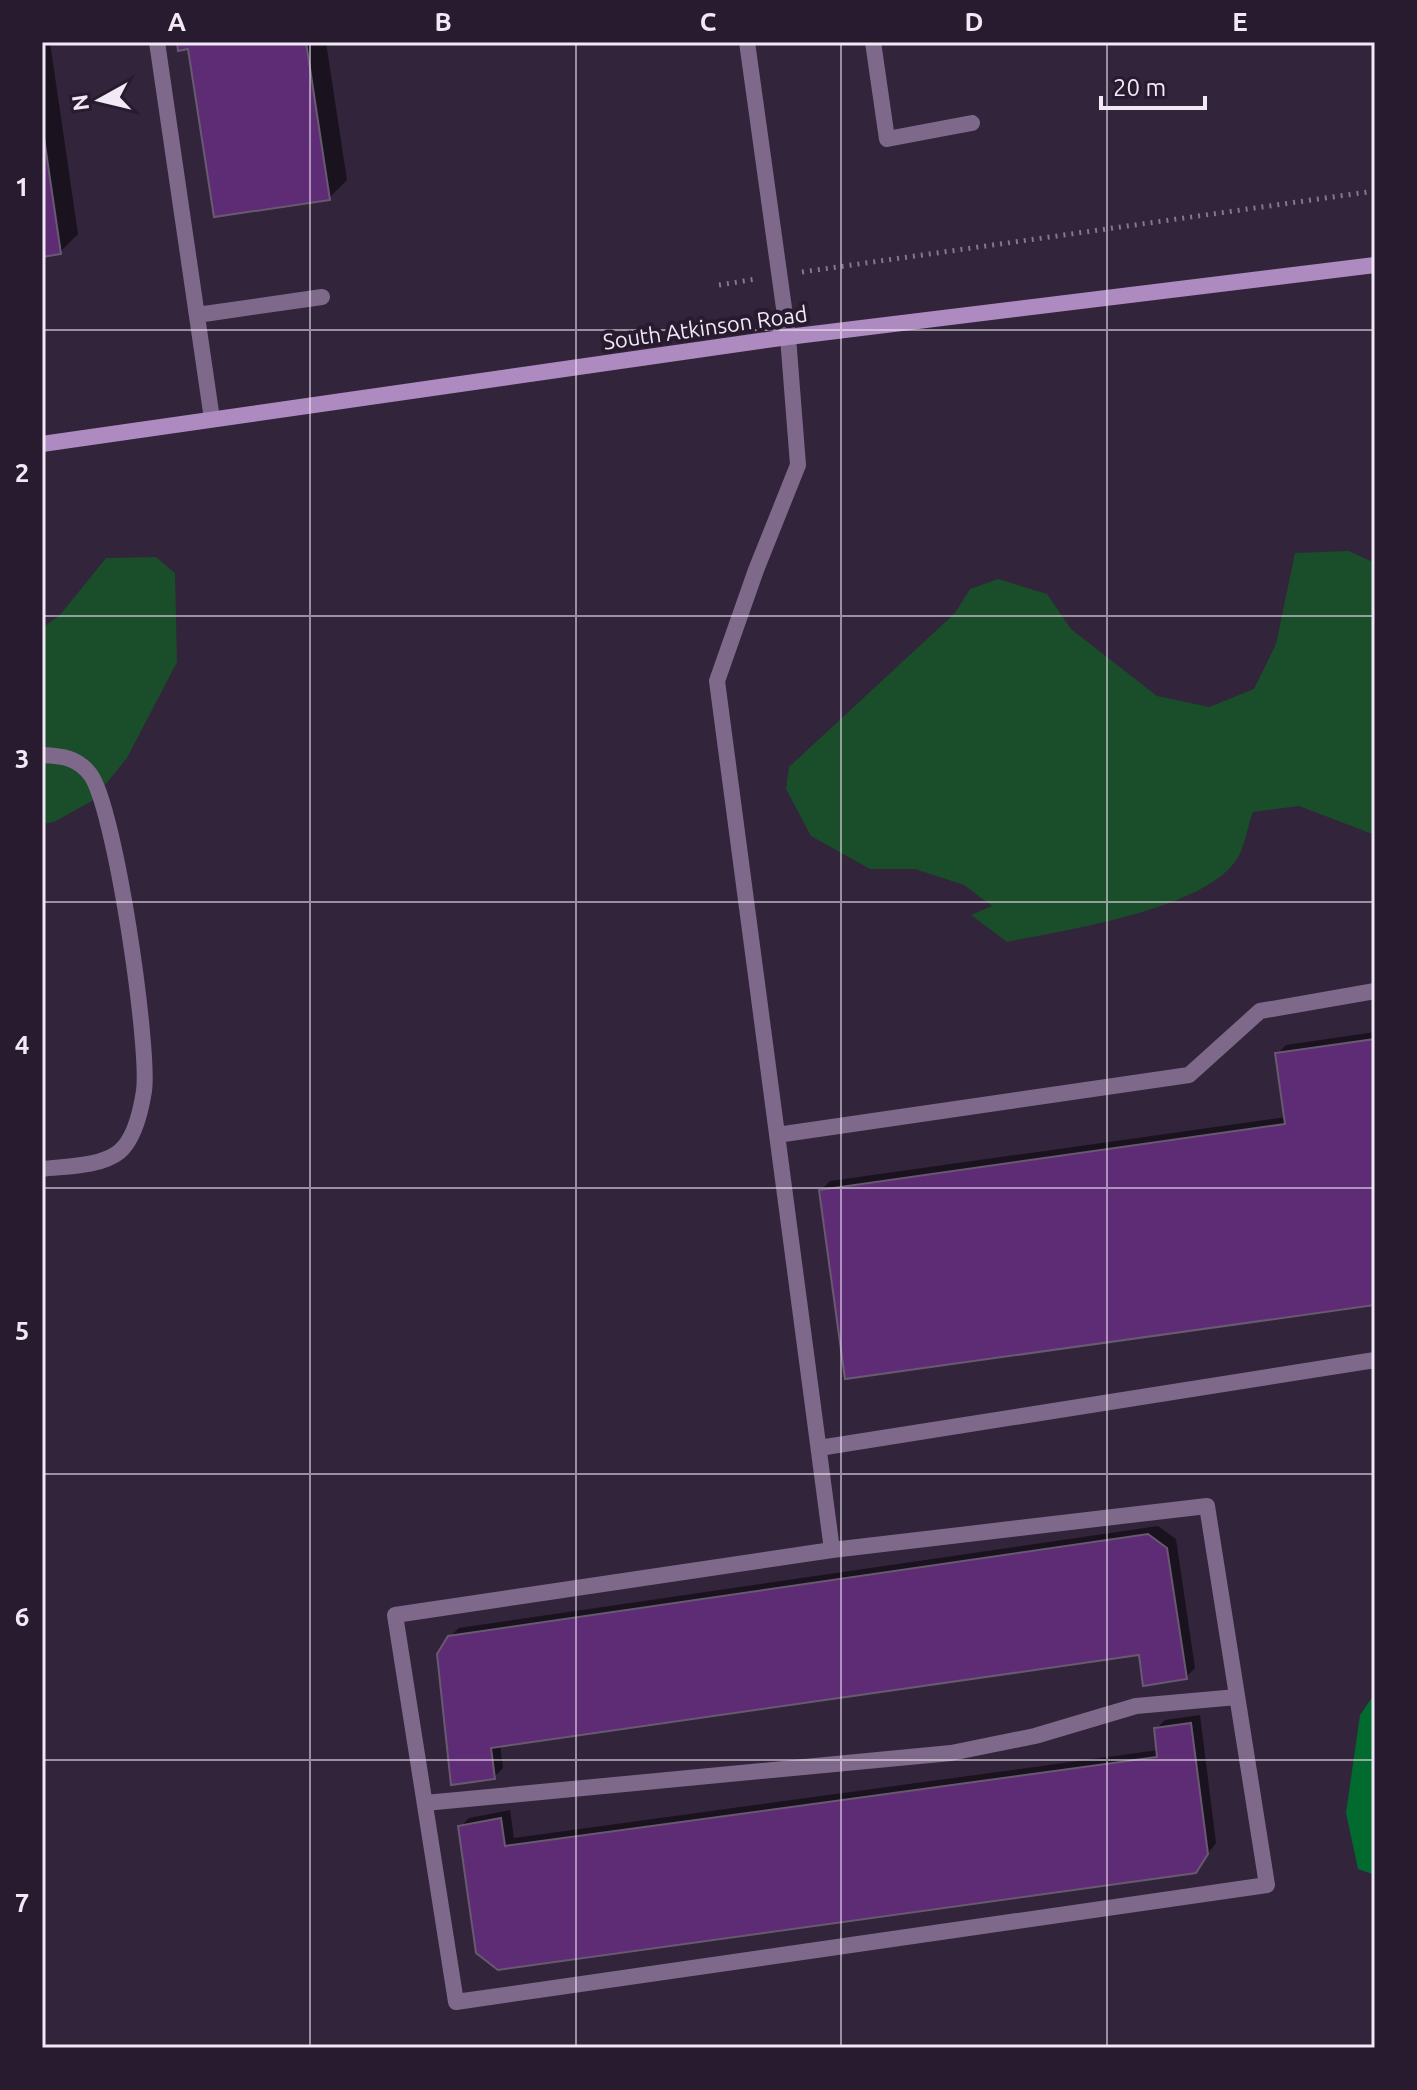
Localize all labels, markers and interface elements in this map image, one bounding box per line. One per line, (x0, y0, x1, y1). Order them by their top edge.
text: A (168, 7, 187, 36)
text: B (434, 7, 452, 36)
text: C (700, 7, 717, 36)
text: D (965, 7, 983, 36)
text: E (1232, 7, 1248, 36)
north arrow (60, 60, 140, 140)
scale bar (1101, 60, 1205, 110)
text: 20 m (1113, 74, 1166, 101)
text: N (66, 93, 93, 113)
text: 1 (15, 172, 29, 201)
street label: South Atkinson Road (601, 300, 809, 354)
text: 2 (15, 458, 29, 487)
text: 3 (15, 744, 29, 773)
text: 4 (15, 1030, 29, 1059)
text: 5 (15, 1316, 29, 1345)
text: 6 (15, 1602, 29, 1631)
text: 7 (15, 1888, 29, 1917)

